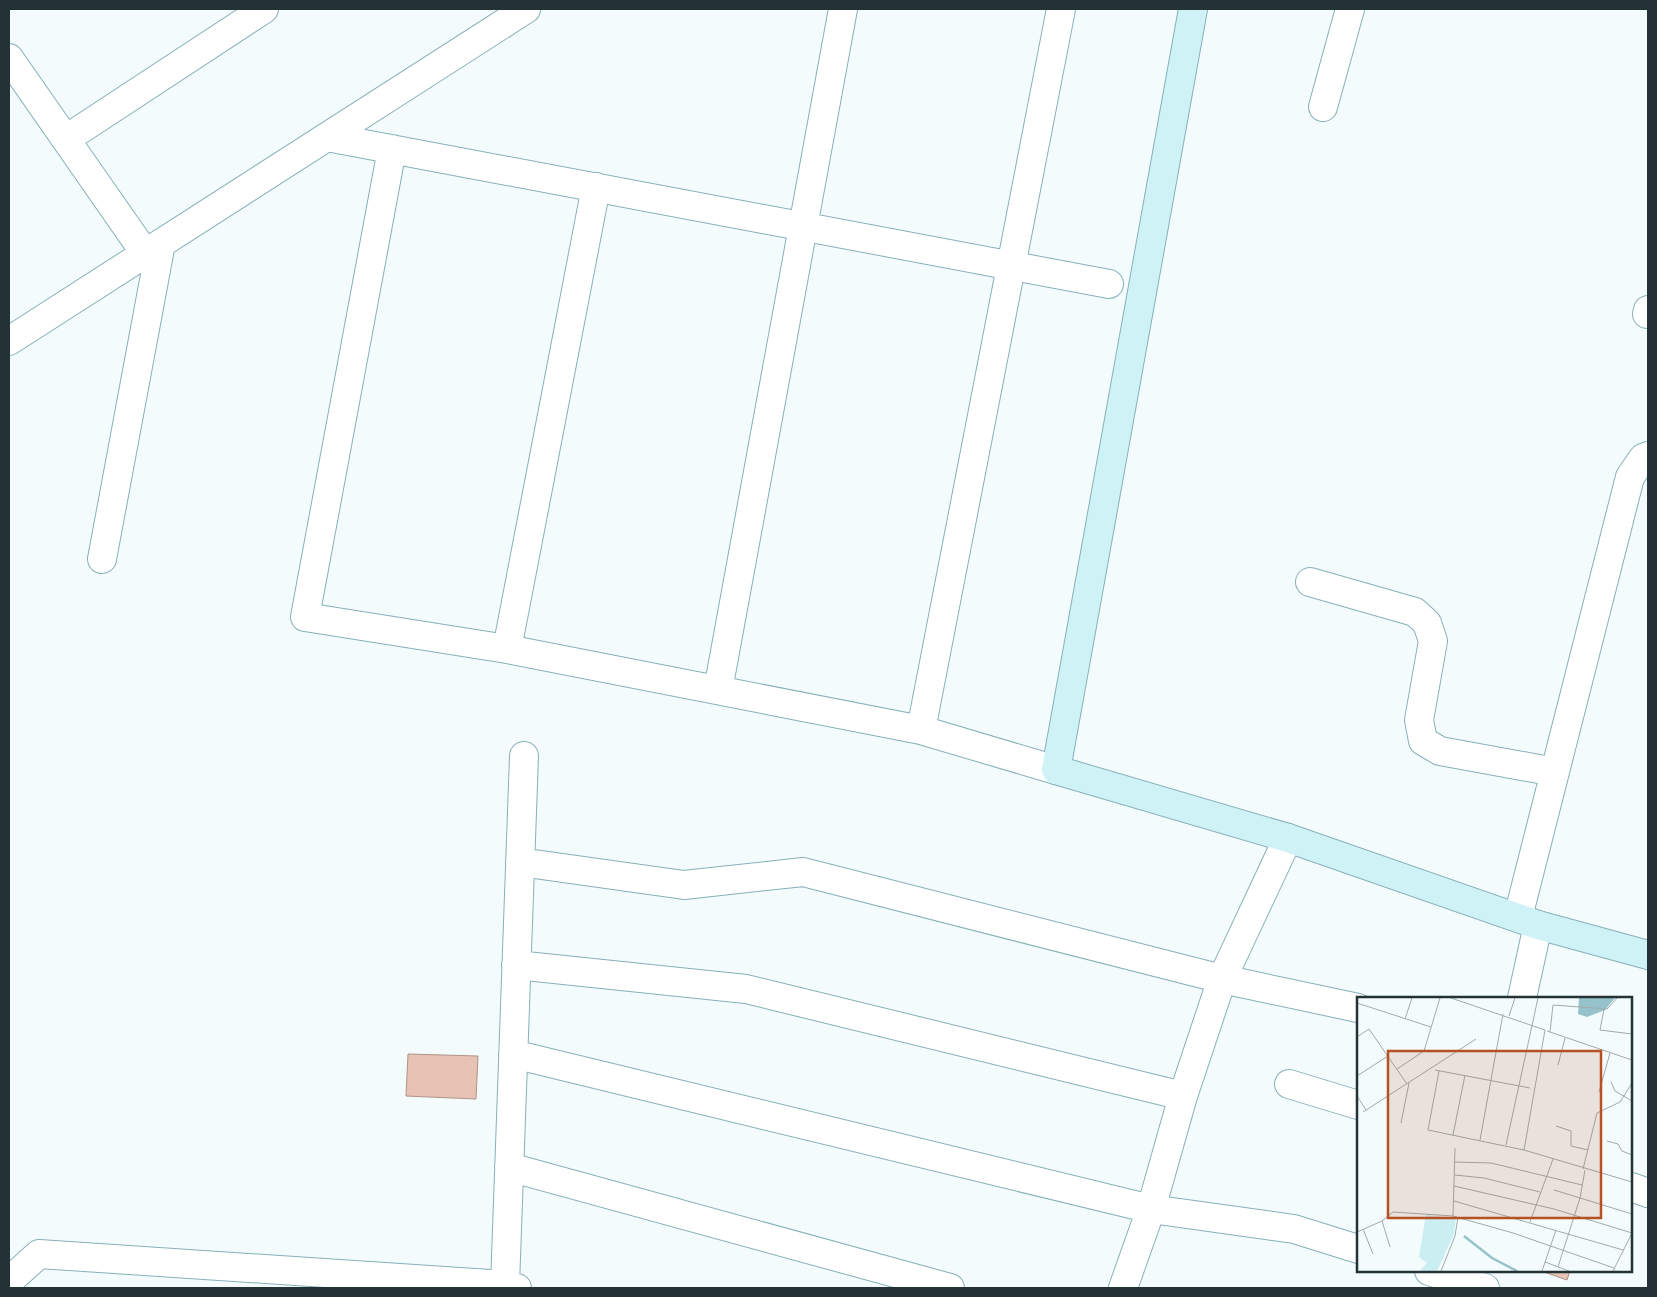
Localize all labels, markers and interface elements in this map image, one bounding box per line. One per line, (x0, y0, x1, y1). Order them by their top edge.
inset map (1357, 997, 1632, 1272)

